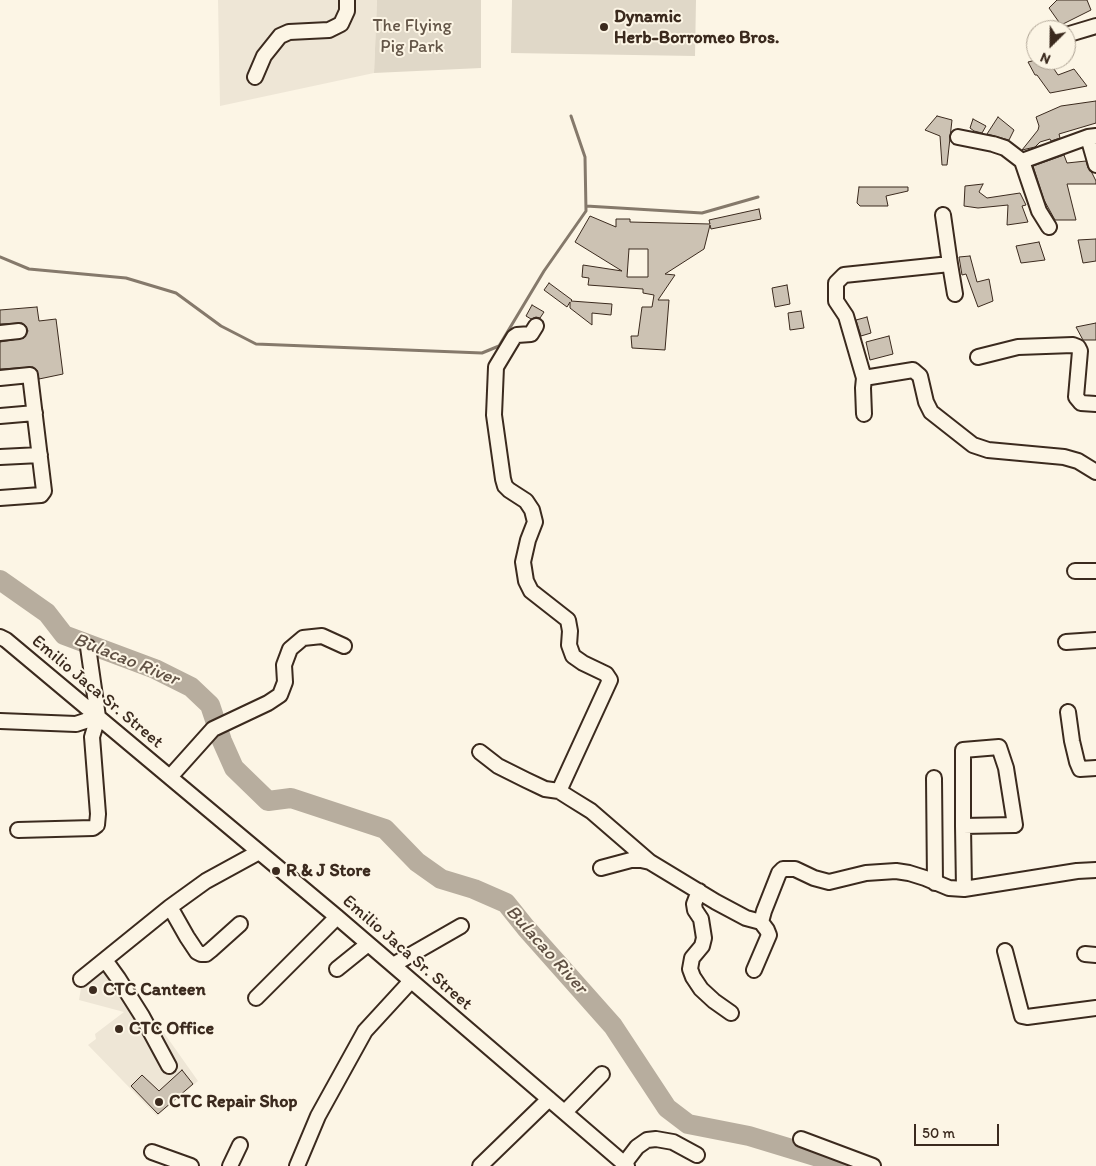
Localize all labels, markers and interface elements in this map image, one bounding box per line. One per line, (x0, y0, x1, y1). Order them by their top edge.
place label: Dynamic Herb-Borromeo Bros. (614, 6, 779, 48)
park label: The Flying Pig Park (372, 15, 452, 58)
north arrow (1026, 20, 1076, 70)
marker: Dynamic Herb-Borromeo Bros. (598, 21, 610, 33)
text: N (1038, 49, 1053, 68)
water label: Bulacao River (70, 629, 182, 691)
street label: Emilio Jaca Sr. Street (27, 631, 167, 753)
place label: R & J Store (286, 860, 371, 882)
marker: R & J Store (270, 865, 282, 877)
street label: Emilio Jaca Sr. Street (338, 891, 476, 1015)
water label: Bulacao River (500, 901, 592, 999)
place label: CTC Canteen (103, 979, 206, 1001)
marker: CTC Canteen (87, 984, 99, 996)
place label: CTC Office (129, 1018, 214, 1040)
marker: CTC Office (113, 1023, 125, 1035)
place label: CTC Repair Shop (169, 1091, 297, 1113)
marker: CTC Repair Shop (153, 1096, 165, 1108)
scale bar (916, 1114, 1001, 1146)
text: 50 m (922, 1124, 955, 1142)

